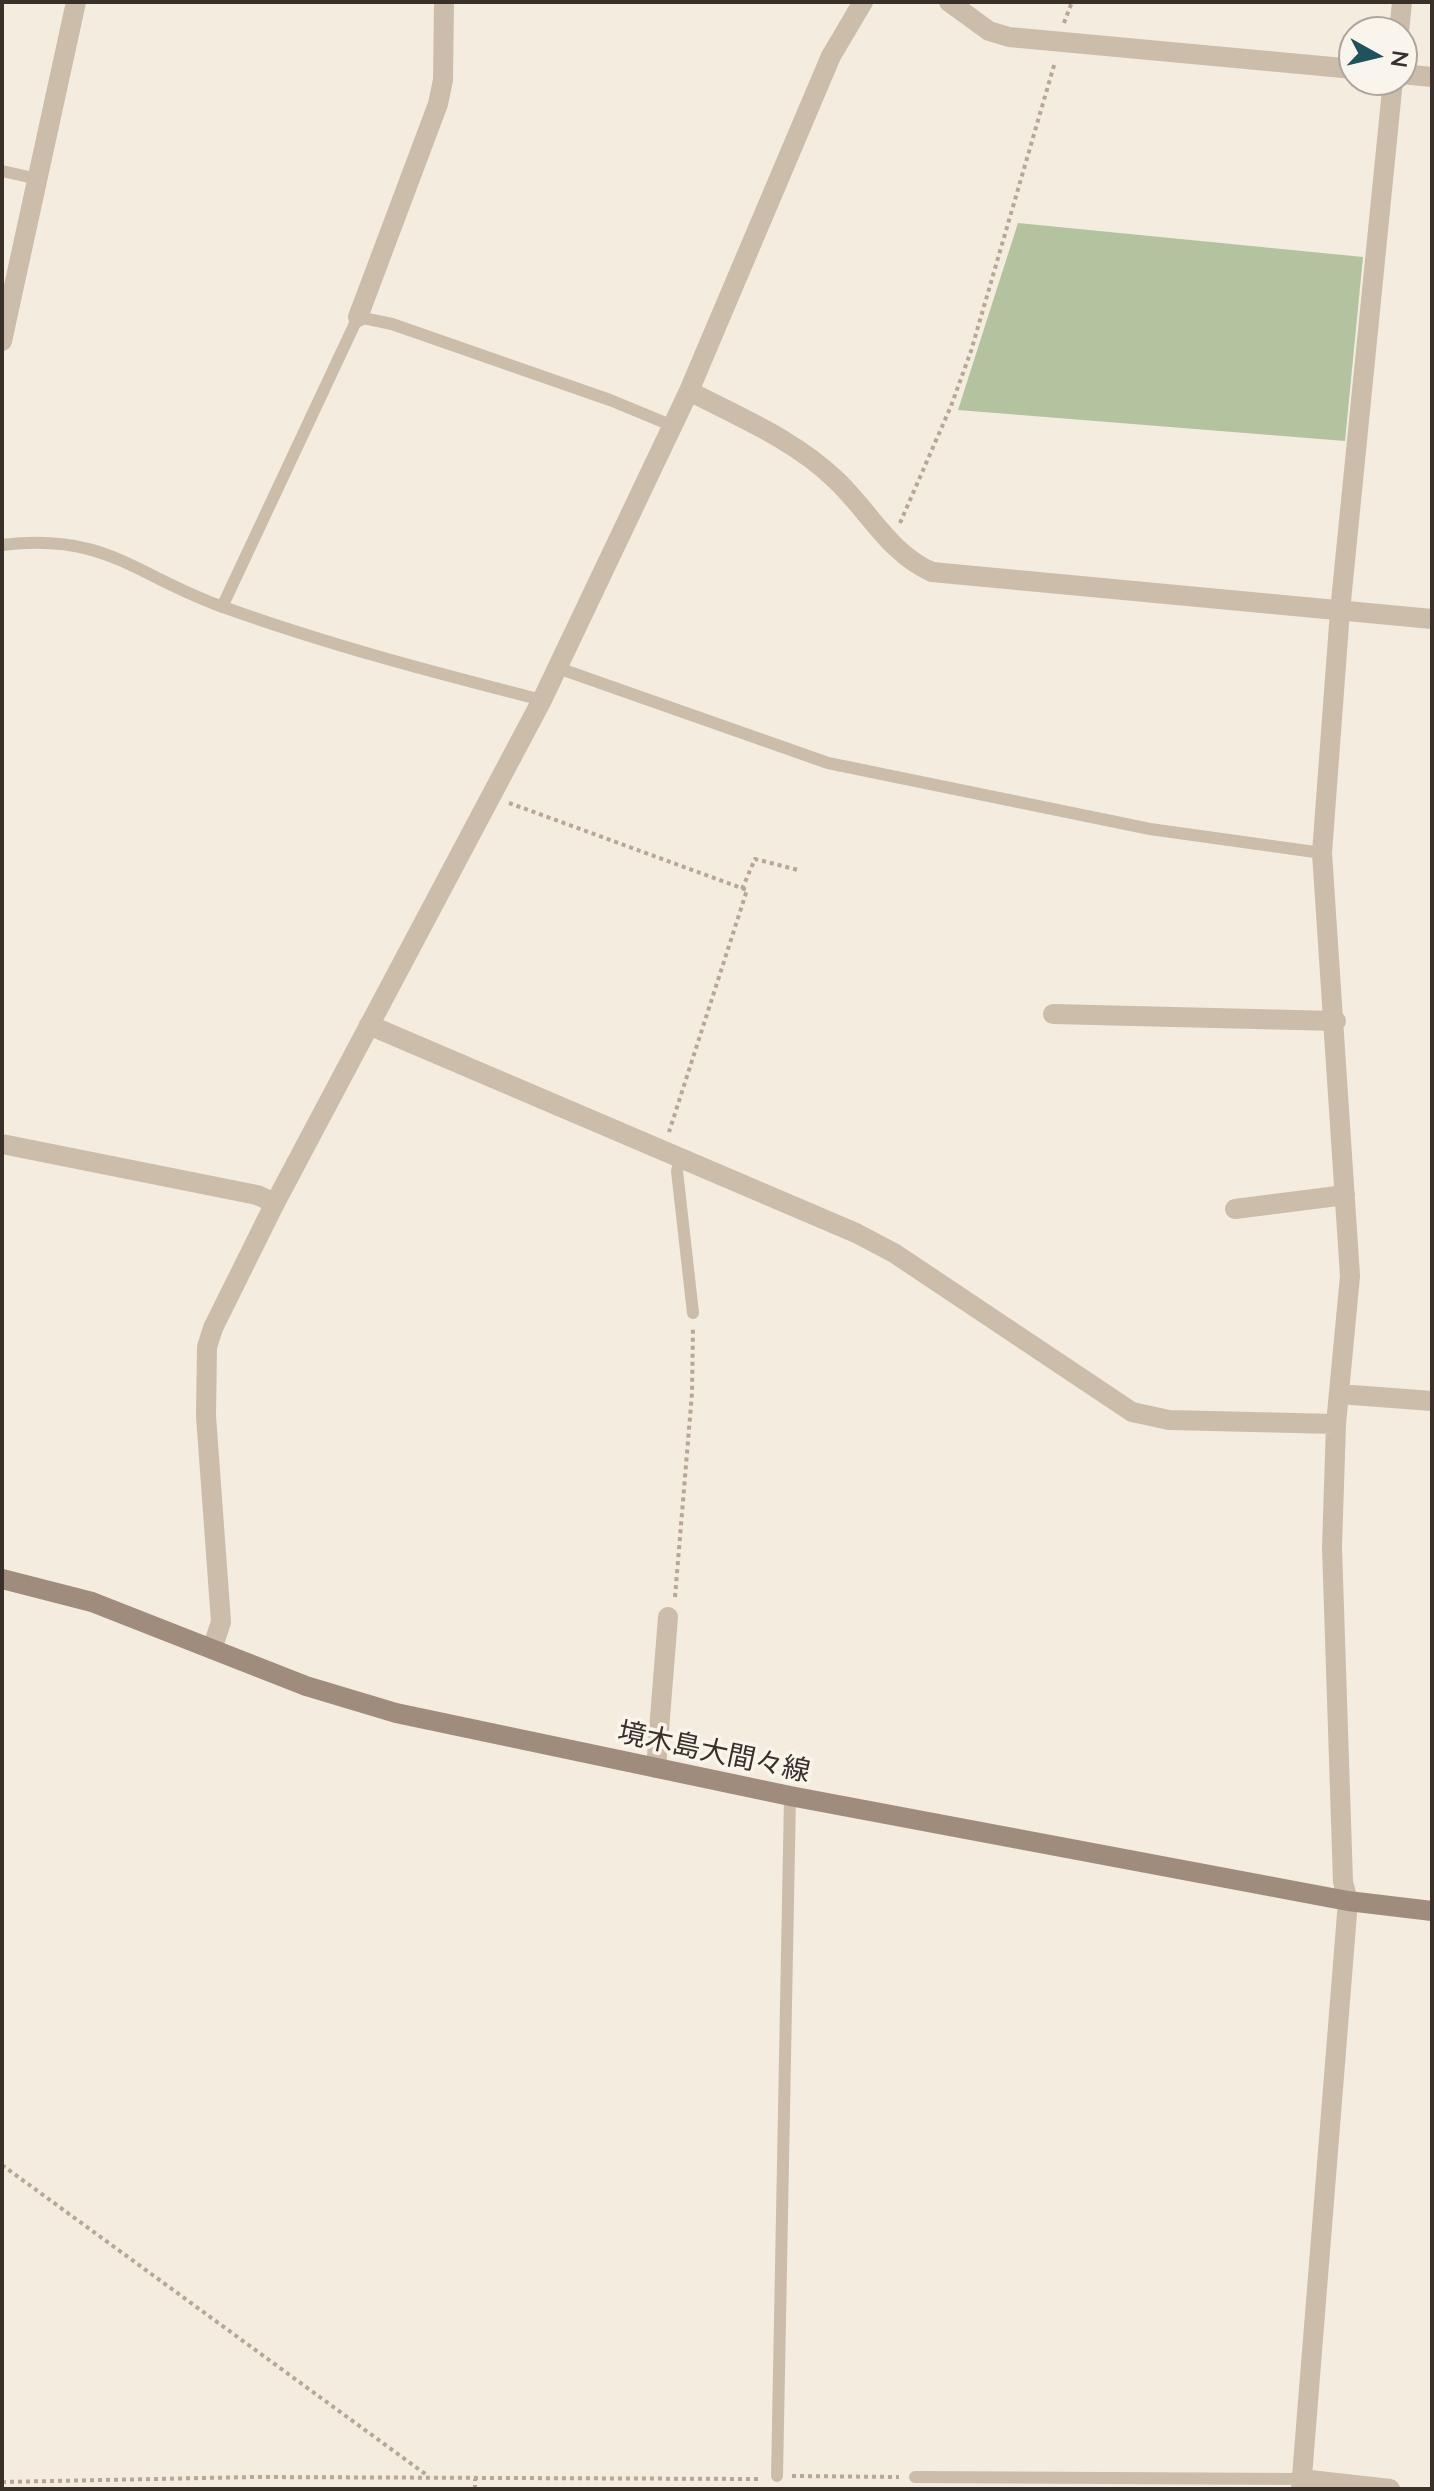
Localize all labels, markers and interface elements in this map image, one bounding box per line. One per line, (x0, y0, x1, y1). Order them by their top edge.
north arrow (1338, 16, 1418, 96)
text: N (1386, 49, 1415, 69)
street label: 境木島大間々線 (615, 1715, 813, 1789)

